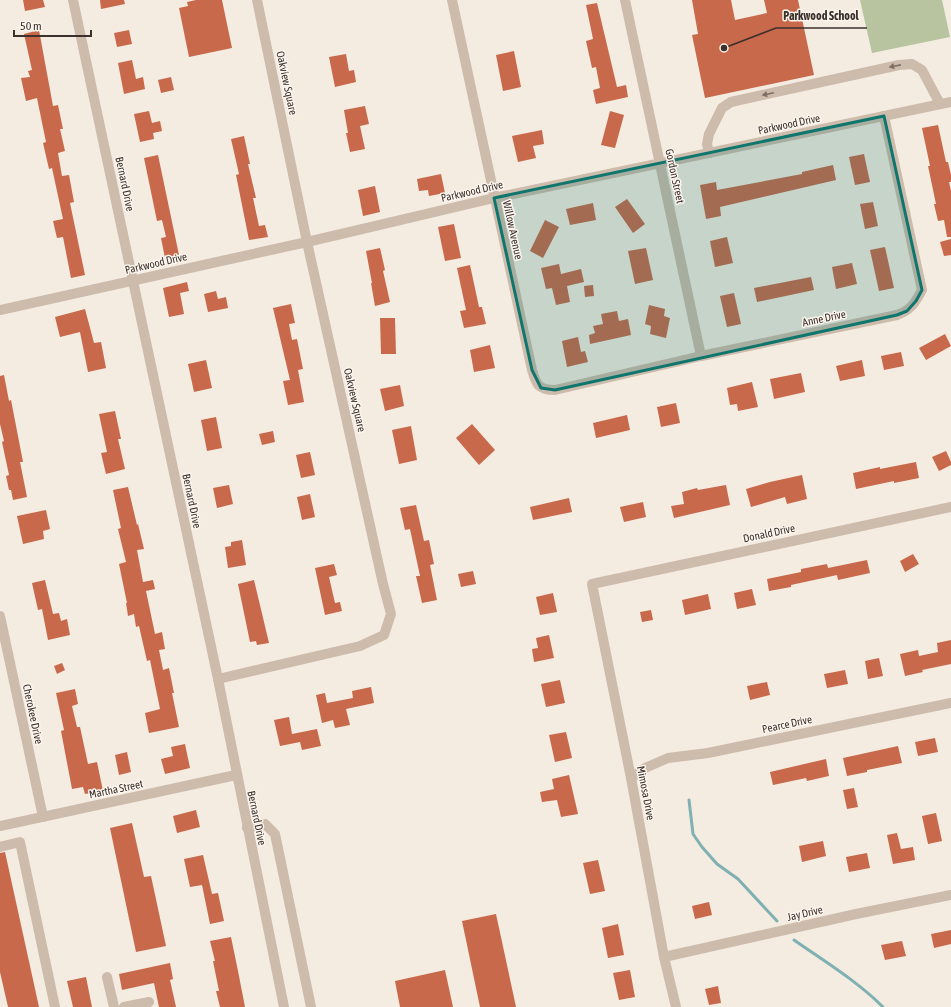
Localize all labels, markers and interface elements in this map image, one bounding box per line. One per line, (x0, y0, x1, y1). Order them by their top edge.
callout: Parkwood School (776, 4, 867, 28)
text: Parkwood School (783, 9, 860, 23)
scale bar (14, 12, 91, 38)
text: 50 m (20, 19, 42, 33)
street label: Oakview Square (274, 50, 300, 116)
one-way arrow (889, 64, 901, 70)
one-way arrow (762, 91, 774, 97)
street label: Parkwood Drive (757, 112, 821, 136)
street label: Gordon Street (663, 148, 687, 204)
street label: Bernard Drive (113, 156, 137, 212)
street label: Parkwood Drive (440, 178, 504, 204)
street label: Willow Avenue (501, 199, 525, 261)
street label: Parkwood Drive (124, 250, 188, 276)
street label: Anne Drive (801, 308, 847, 328)
street label: Oakview Square (342, 367, 368, 433)
street label: Bernard Drive (180, 473, 204, 529)
street label: Donald Drive (742, 522, 796, 544)
street label: Cherokee Drive (21, 683, 45, 745)
street label: Pearce Drive (761, 713, 813, 735)
street label: Mimosa Drive (635, 765, 657, 821)
street label: Martha Street (88, 777, 144, 801)
street label: Bernard Drive (245, 790, 269, 846)
street label: Jay Drive (786, 903, 824, 923)

